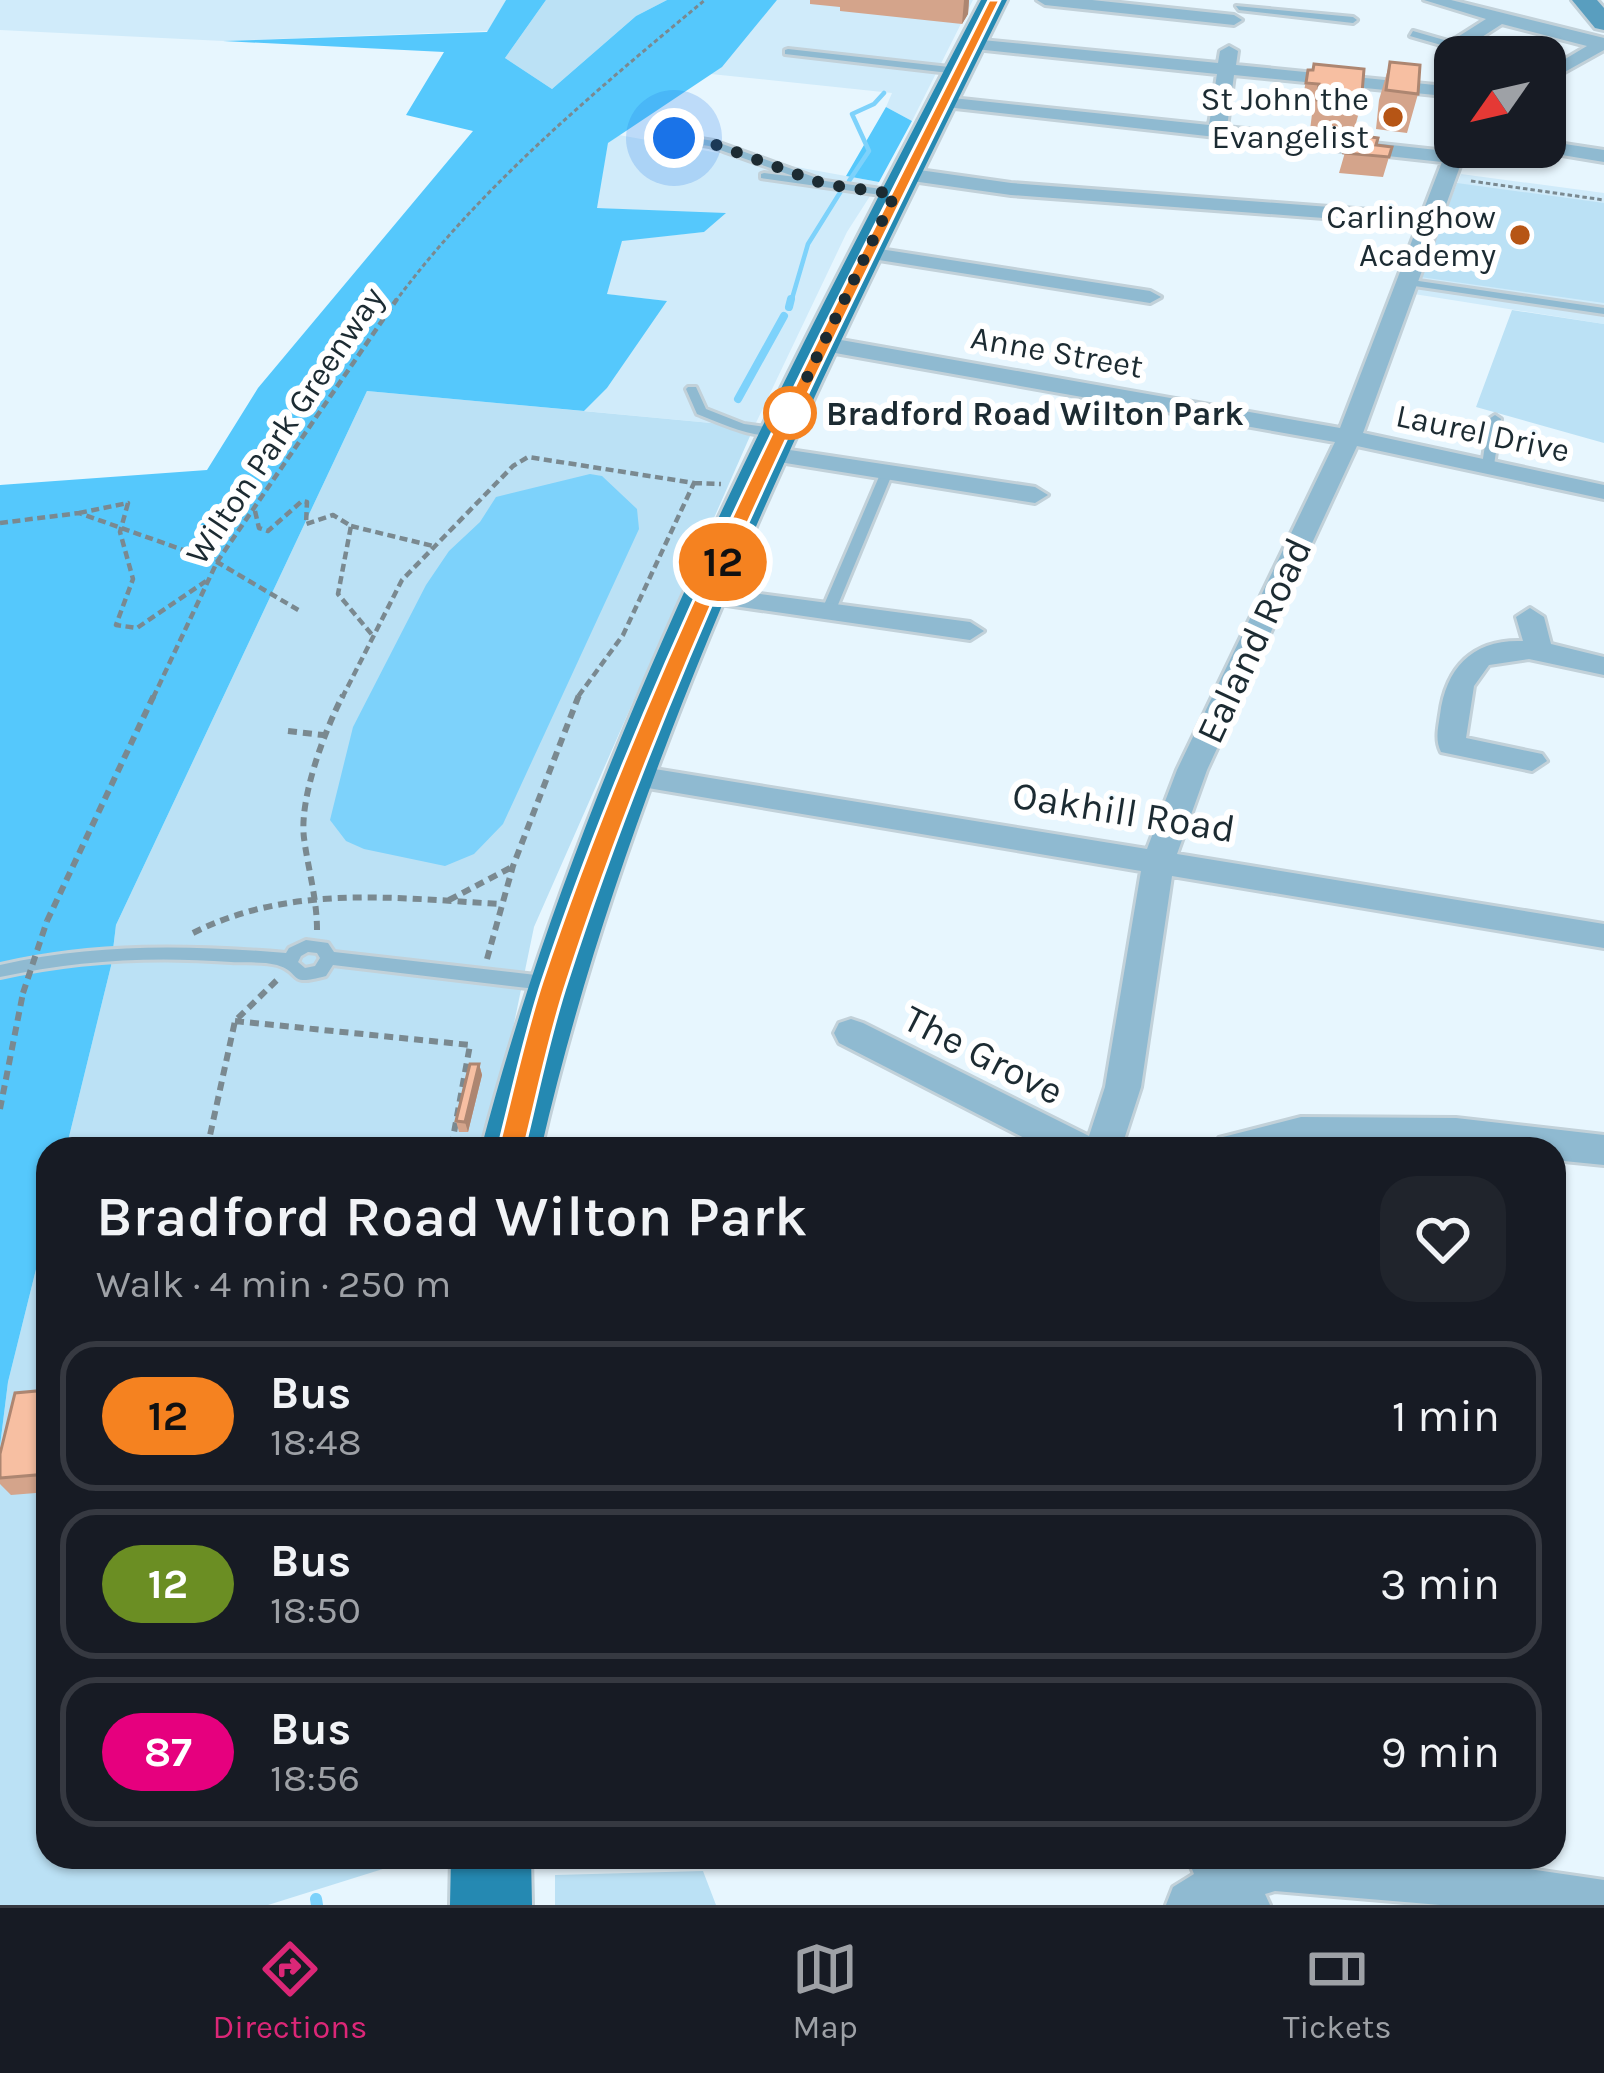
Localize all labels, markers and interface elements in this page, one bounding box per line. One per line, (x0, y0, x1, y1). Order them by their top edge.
north arrow (1434, 36, 1566, 168)
map controls (1434, 36, 1566, 168)
place label: St John the Evangelist (1201, 80, 1369, 156)
marker: St John the Evangelist (1380, 104, 1406, 130)
your location (644, 108, 704, 168)
place label: Carlinghow Academy (1326, 198, 1496, 274)
marker: Carlinghow Academy (1507, 222, 1533, 248)
street label: Wilton Park Greenway (178, 280, 392, 571)
street label: Anne Street (968, 318, 1146, 386)
marker: Bradford Road Wilton Park (765, 388, 815, 438)
place label: Bradford Road Wilton Park (826, 395, 1244, 433)
street label: Laurel Drive (1392, 396, 1573, 470)
line badge: 12 (669, 523, 777, 601)
street label: Ealand Road (1186, 530, 1322, 751)
text: 12 (703, 537, 743, 587)
street label: Oakhill Road (1009, 772, 1238, 852)
street label: The Grove (896, 995, 1071, 1115)
button: heart (1380, 1176, 1506, 1302)
text: Bradford Road Wilton Park (96, 1183, 807, 1249)
text: Walk · 4 min · 250 m (96, 1261, 451, 1307)
text: Bus (270, 1367, 351, 1419)
text: 1 min (1392, 1390, 1500, 1442)
text: 12 (148, 1391, 188, 1441)
text: 18:48 (270, 1419, 362, 1465)
text: Bus (270, 1535, 351, 1587)
text: 3 min (1380, 1558, 1500, 1610)
text: 12 (148, 1559, 188, 1609)
text: 18:50 (270, 1587, 361, 1633)
text: Bus (270, 1703, 351, 1755)
text: 9 min (1381, 1726, 1500, 1778)
text: 87 (144, 1727, 192, 1777)
text: 18:56 (270, 1755, 360, 1801)
tab: Directions (212, 1936, 367, 2046)
tab: Map (792, 1936, 858, 2046)
tab: Tickets (1283, 1936, 1392, 2046)

